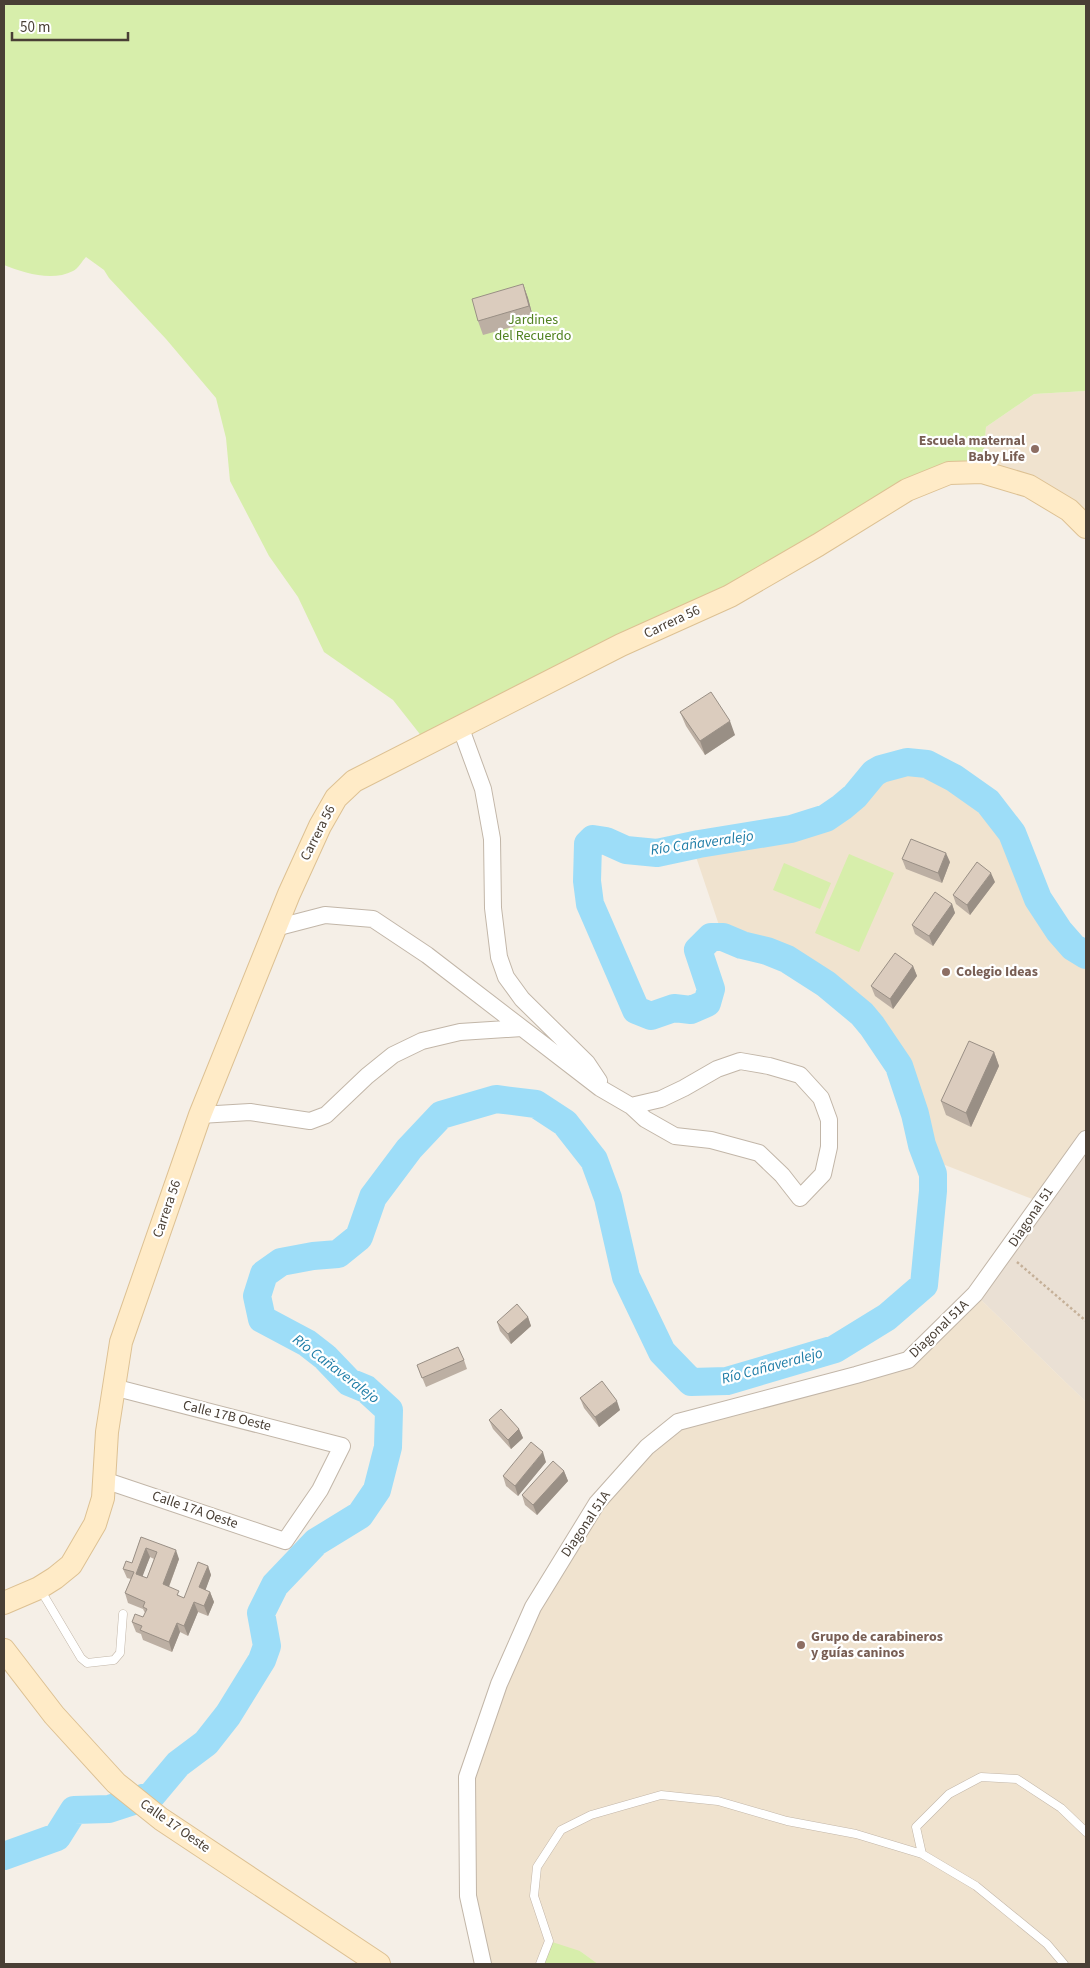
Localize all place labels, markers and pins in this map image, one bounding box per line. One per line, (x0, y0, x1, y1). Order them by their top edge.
place label: Escuela maternal Baby Life (919, 431, 1025, 467)
marker: Escuela maternal Baby Life (1029, 443, 1041, 455)
place label: Colegio Ideas (956, 962, 1038, 982)
marker: Colegio Ideas (940, 966, 952, 978)
place label: Grupo de carabineros y guías caninos (811, 1627, 943, 1663)
marker: Grupo de carabineros y guías caninos (795, 1639, 807, 1651)

